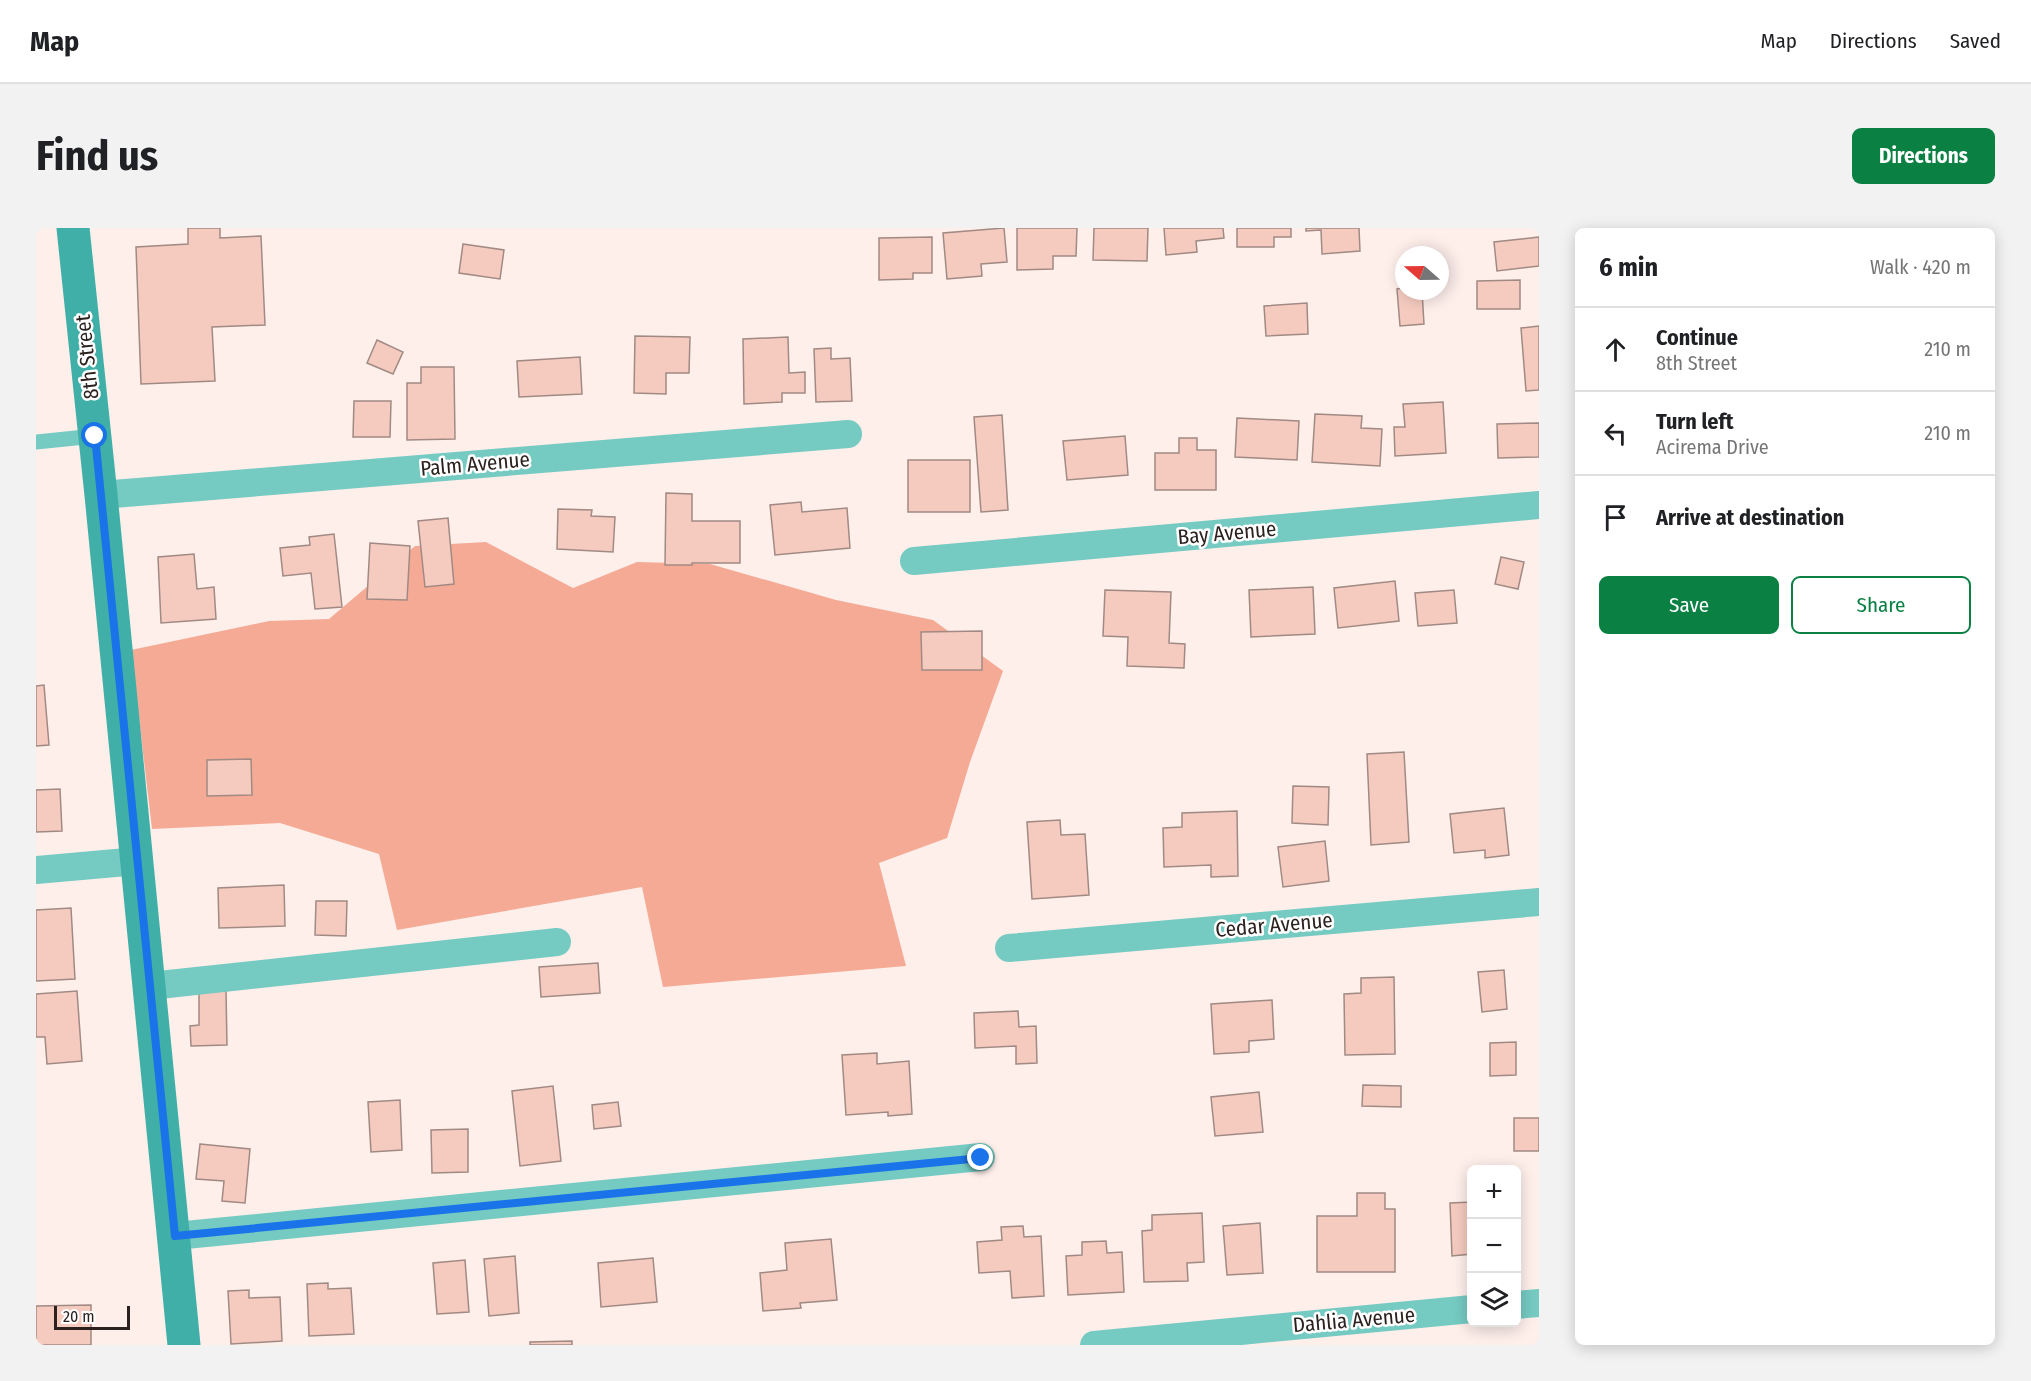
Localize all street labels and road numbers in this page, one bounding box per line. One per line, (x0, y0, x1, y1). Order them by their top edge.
street label: 8th Street (70, 313, 104, 401)
street label: Palm Avenue (419, 446, 531, 482)
street label: Bay Avenue (1177, 516, 1277, 550)
street label: Cedar Avenue (1214, 907, 1334, 943)
street label: Dahlia Avenue (1292, 1302, 1416, 1338)

